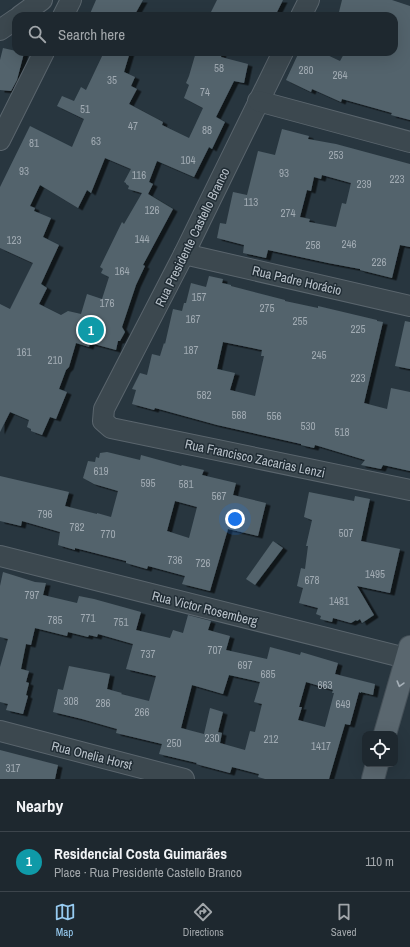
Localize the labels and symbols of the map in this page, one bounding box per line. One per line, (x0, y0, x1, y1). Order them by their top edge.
house number: 58 (214, 61, 224, 75)
house number: 280 (298, 63, 314, 77)
house number: 264 (332, 68, 348, 82)
house number: 35 (107, 73, 117, 87)
house number: 74 (200, 85, 210, 99)
house number: 51 (80, 102, 90, 116)
house number: 47 (128, 119, 138, 133)
house number: 88 (202, 123, 212, 137)
house number: 63 (91, 134, 101, 148)
house number: 81 (29, 136, 39, 150)
house number: 253 (328, 148, 344, 162)
house number: 104 (180, 153, 196, 167)
house number: 93 (19, 164, 29, 178)
street label: Rua Presidente Castello Branco (151, 165, 233, 309)
house number: 93 (279, 166, 289, 180)
house number: 116 (132, 168, 146, 182)
house number: 223 (389, 172, 405, 186)
house number: 239 (356, 177, 372, 191)
house number: 113 (244, 195, 258, 209)
house number: 126 (144, 203, 160, 217)
house number: 274 (280, 206, 296, 220)
house number: 144 (134, 232, 150, 246)
house number: 123 (6, 233, 22, 247)
house number: 246 (341, 237, 357, 251)
house number: 258 (305, 238, 321, 252)
house number: 226 (371, 255, 387, 269)
street label: Rua Padre Horácio (251, 262, 343, 299)
house number: 164 (114, 264, 130, 278)
house number: 157 (191, 290, 207, 304)
house number: 176 (99, 296, 115, 310)
house number: 275 (259, 301, 275, 315)
house number: 167 (185, 312, 201, 326)
house number: 255 (292, 314, 308, 328)
pin: 1 (78, 315, 104, 345)
house number: 225 (350, 322, 366, 336)
house number: 187 (183, 343, 199, 357)
house number: 161 (16, 345, 32, 359)
house number: 245 (311, 348, 327, 362)
house number: 210 (47, 353, 63, 367)
house number: 223 (350, 371, 366, 385)
house number: 582 (196, 388, 212, 402)
house number: 568 (231, 408, 247, 422)
house number: 556 (266, 409, 282, 423)
house number: 530 (300, 419, 316, 433)
house number: 518 (334, 425, 350, 439)
street label: Rua Francisco Zacarias Lenzi (183, 435, 327, 482)
house number: 619 (93, 464, 109, 478)
house number: 595 (140, 476, 156, 490)
house number: 581 (178, 477, 194, 491)
house number: 567 (211, 489, 227, 503)
house number: 796 (37, 507, 53, 521)
your location (225, 509, 245, 529)
house number: 782 (69, 520, 85, 534)
house number: 507 (338, 526, 354, 540)
house number: 770 (100, 527, 116, 541)
house number: 736 (167, 553, 183, 567)
house number: 726 (195, 556, 211, 570)
house number: 1495 (365, 567, 385, 581)
house number: 678 (304, 573, 320, 587)
street label: Rua Victor Rosemberg (150, 587, 260, 630)
house number: 797 (24, 588, 40, 602)
house number: 1481 (329, 594, 349, 608)
house number: 771 (80, 611, 96, 625)
house number: 785 (47, 613, 63, 627)
house number: 751 (113, 615, 129, 629)
house number: 707 (207, 643, 223, 657)
house number: 737 (140, 647, 156, 661)
house number: 697 (237, 658, 253, 672)
house number: 685 (260, 667, 276, 681)
house number: 663 (317, 678, 333, 692)
one-way arrow (396, 681, 405, 688)
house number: 308 (63, 694, 79, 708)
house number: 286 (95, 696, 111, 710)
house number: 649 (335, 697, 351, 711)
house number: 266 (134, 705, 150, 719)
house number: 230 (204, 731, 220, 745)
house number: 212 (263, 732, 279, 746)
house number: 250 (166, 736, 182, 750)
street label: Rua Onelia Horst (50, 737, 134, 774)
house number: 1417 (311, 739, 331, 753)
house number: 317 (5, 761, 21, 775)

